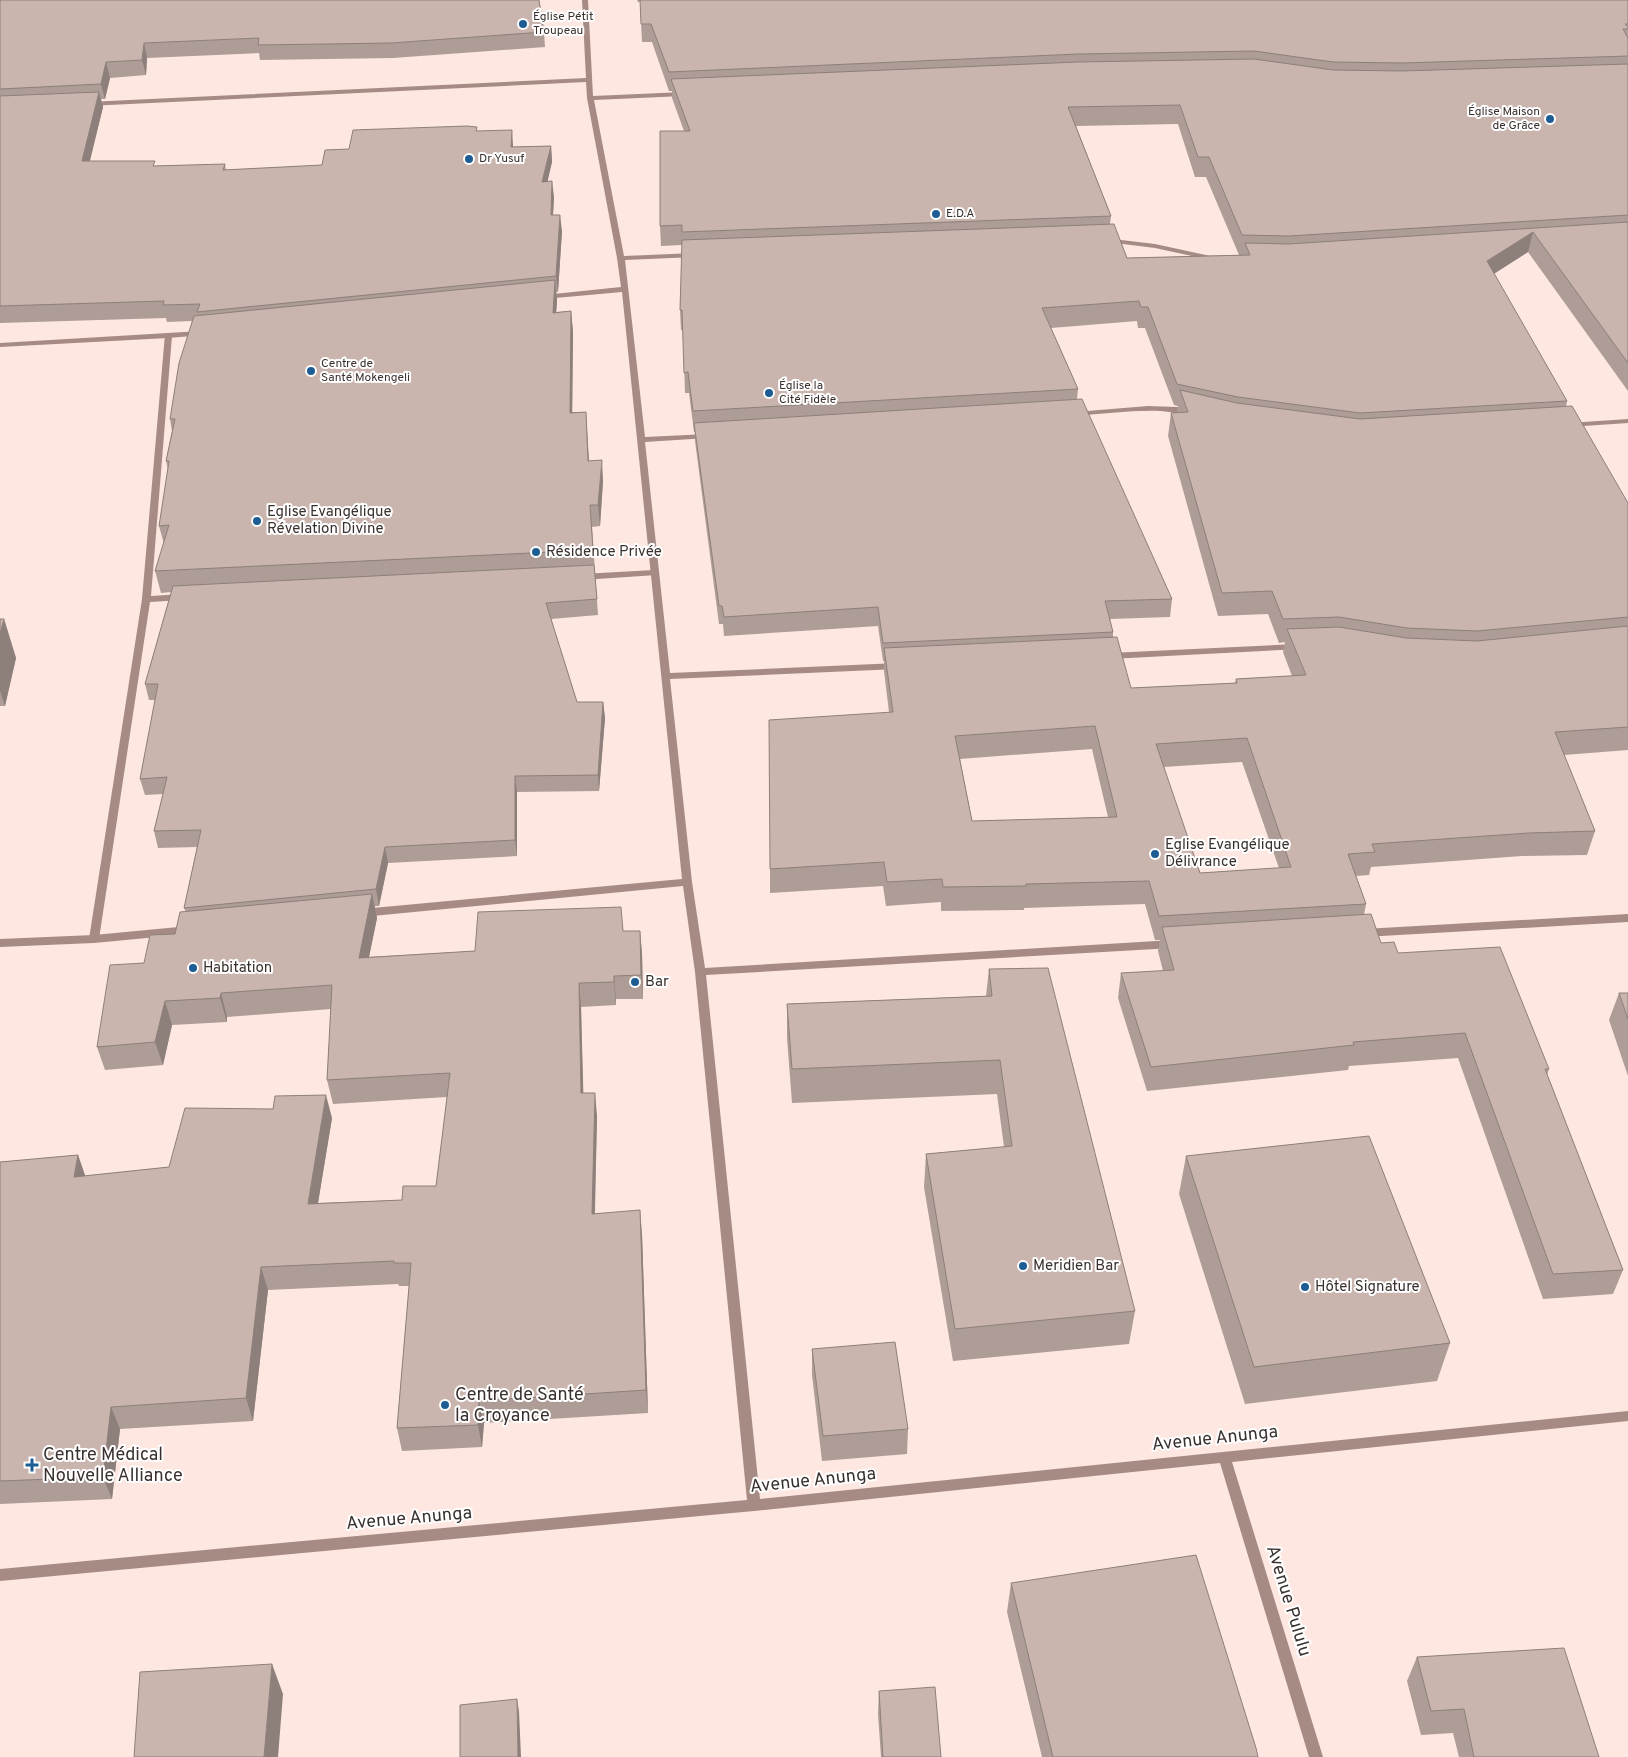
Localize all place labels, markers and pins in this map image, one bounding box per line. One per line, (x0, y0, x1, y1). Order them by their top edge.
place label: Église Pétit Troupeau (533, 9, 593, 39)
marker: Église Pétit Troupeau (517, 18, 529, 30)
place label: Église Maison de Grâce (1468, 104, 1540, 134)
marker: Église Maison de Grâce (1544, 113, 1556, 125)
place label: Dr Yusuf (479, 151, 524, 167)
marker: Dr Yusuf (463, 153, 475, 165)
place label: E.D.A (946, 206, 974, 222)
marker: E.D.A (930, 208, 942, 220)
place label: Centre de Santé Mokengeli (321, 356, 410, 386)
marker: Centre de Santé Mokengeli (305, 365, 317, 377)
place label: Église la Cité Fidèle (779, 378, 836, 408)
marker: Église la Cité Fidèle (763, 387, 775, 399)
place label: Eglise Evangélique Révelation Divine (267, 503, 392, 539)
marker: Eglise Evangélique Révelation Divine (251, 515, 263, 527)
place label: Résidence Privée (546, 543, 662, 562)
marker: Résidence Privée (530, 546, 542, 558)
place label: Eglise Evangélique Délivrance (1165, 836, 1290, 872)
marker: Eglise Evangélique Délivrance (1149, 848, 1161, 860)
place label: Habitation (203, 959, 272, 978)
marker: Habitation (187, 962, 199, 974)
place label: Bar (645, 973, 669, 992)
marker: Bar (629, 976, 641, 988)
place label: Meridien Bar (1033, 1257, 1119, 1276)
marker: Meridien Bar (1017, 1260, 1029, 1272)
place label: Hôtel Signature (1315, 1278, 1420, 1297)
marker: Hôtel Signature (1299, 1281, 1311, 1293)
place label: Centre de Santé la Croyance (455, 1384, 584, 1428)
marker: Centre de Santé la Croyance (439, 1399, 451, 1411)
place label: Centre Médical Nouvelle Alliance (43, 1444, 183, 1488)
marker: Centre Médical Nouvelle Alliance (25, 1458, 39, 1472)

